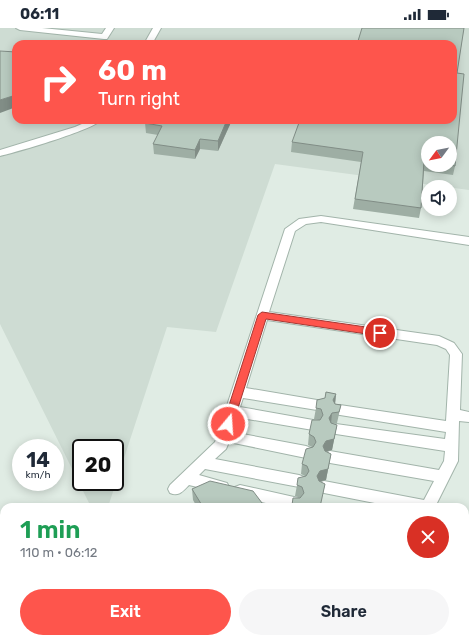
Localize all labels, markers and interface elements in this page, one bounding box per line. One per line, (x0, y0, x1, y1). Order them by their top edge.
text: 06:11 (20, 5, 59, 23)
text: 60 m (98, 54, 167, 87)
icon: right (32, 56, 84, 108)
text: Turn right (98, 88, 180, 110)
north arrow (421, 136, 457, 172)
map controls (421, 136, 457, 216)
button: sound (421, 180, 457, 216)
pin (363, 316, 397, 350)
icon: arrive (369, 322, 391, 344)
position arrow (207, 403, 249, 445)
speed limit sign: 20 (72, 439, 124, 491)
text: 14 (26, 448, 50, 472)
text: km/h (26, 469, 50, 481)
text: 1 min (20, 516, 80, 544)
button: close (407, 516, 449, 558)
text: 110 m · 06:12 (20, 545, 97, 560)
button: Exit (20, 589, 231, 635)
button: Share (239, 589, 449, 635)

